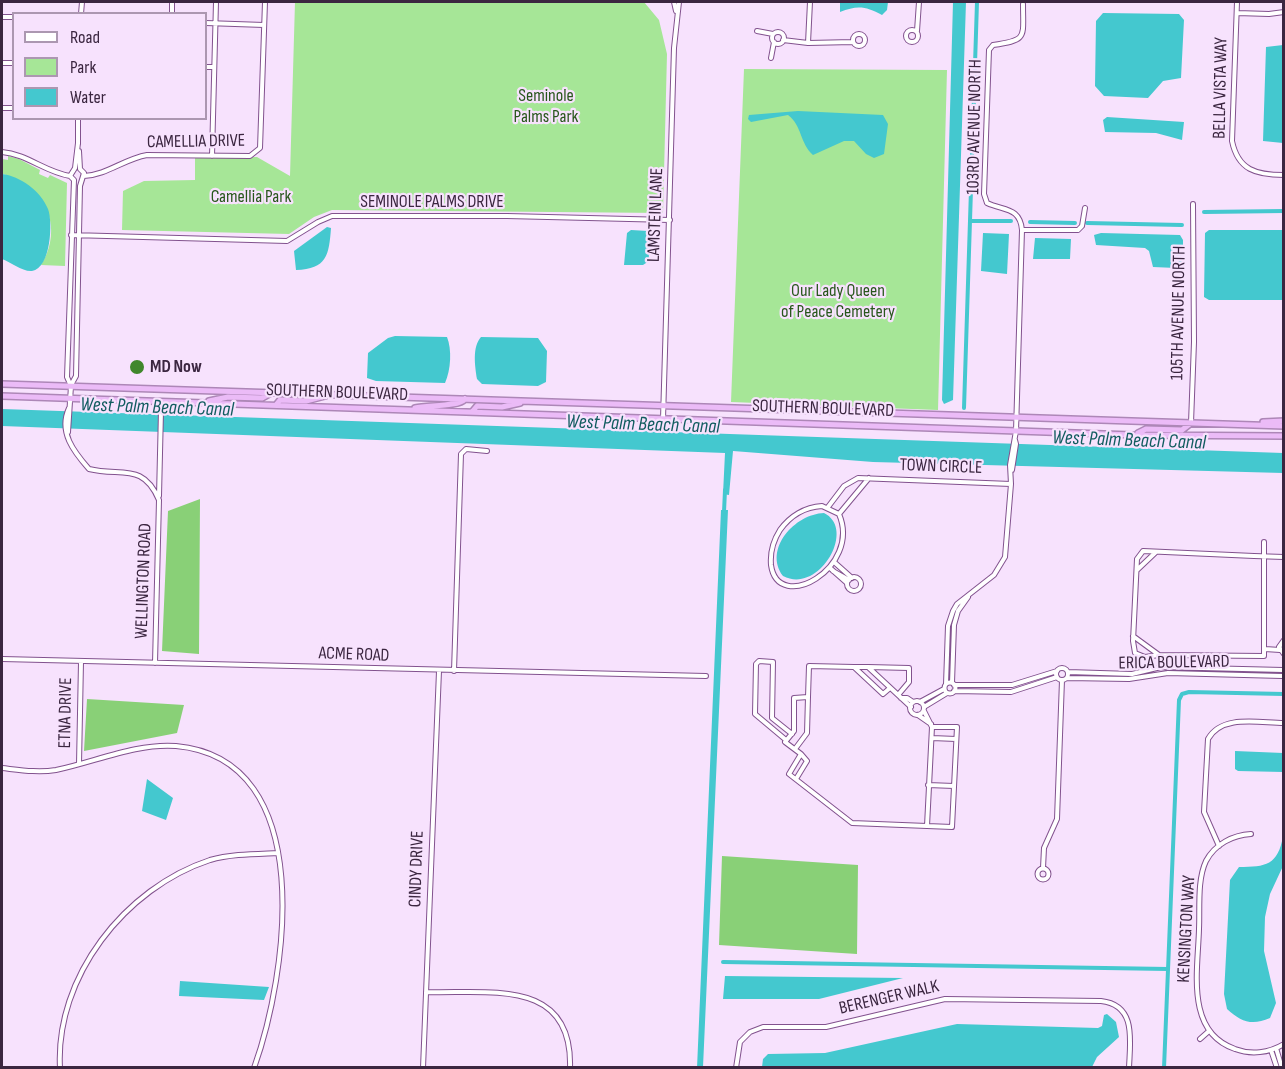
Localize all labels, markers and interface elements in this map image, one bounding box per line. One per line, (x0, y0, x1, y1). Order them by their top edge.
legend (12, 12, 207, 120)
text: Road (70, 27, 100, 48)
street label: BELLA VISTA WAY (1209, 37, 1233, 139)
text: Park (70, 57, 96, 78)
street label: 103RD AVENUE NORTH (963, 59, 987, 195)
park label: Seminole Palms Park (514, 85, 578, 128)
text: Water (70, 87, 106, 108)
street label: CAMELLIA DRIVE (147, 130, 245, 154)
street label: LAMSTEIN LANE (644, 167, 668, 263)
park label: Camellia Park (211, 186, 291, 208)
street label: SEMINOLE PALMS DRIVE (360, 191, 504, 213)
street label: 105TH AVENUE NORTH (1167, 246, 1191, 380)
park label: Our Lady Queen of Peace Cemetery (781, 280, 895, 322)
place label: MD Now (150, 356, 202, 378)
marker: MD Now (128, 358, 146, 376)
street label: SOUTHERN BOULEVARD (266, 380, 408, 406)
water label: West Palm Beach Canal (80, 393, 234, 423)
street label: SOUTHERN BOULEVARD (752, 396, 894, 422)
water label: West Palm Beach Canal (566, 410, 720, 440)
water label: West Palm Beach Canal (1052, 426, 1206, 456)
street label: TOWN CIRCLE (899, 455, 983, 479)
street label: WELLINGTON ROAD (131, 523, 157, 639)
street label: ACME ROAD (318, 643, 390, 667)
street label: ERICA BOULEVARD (1118, 651, 1230, 675)
street label: ETNA DRIVE (55, 677, 77, 749)
street label: CINDY DRIVE (405, 830, 429, 908)
street label: KENSINGTON WAY (1173, 875, 1201, 983)
street label: BERENGER WALK (837, 976, 941, 1020)

